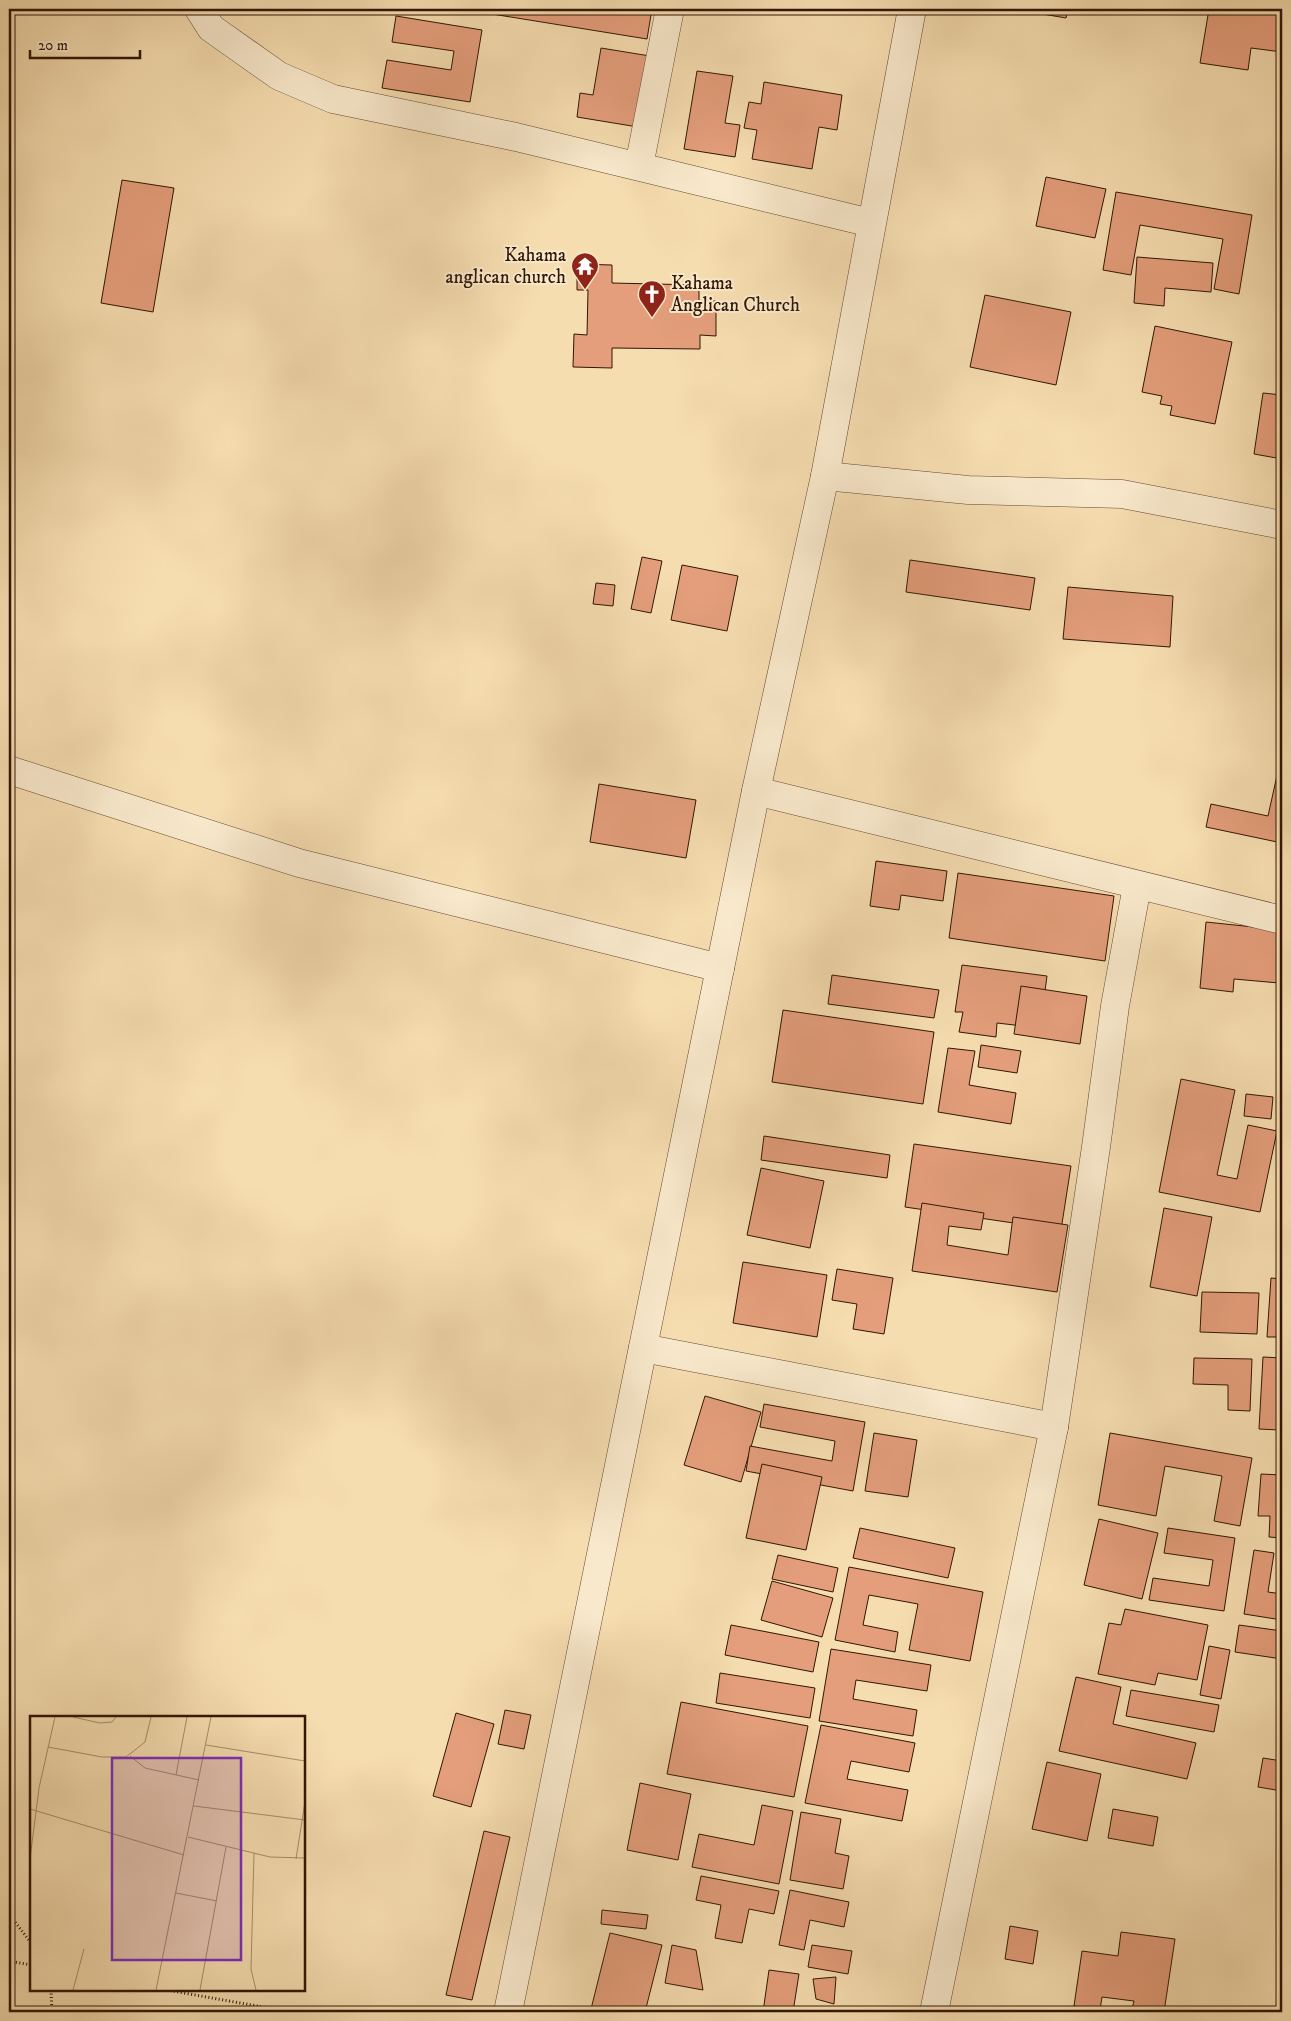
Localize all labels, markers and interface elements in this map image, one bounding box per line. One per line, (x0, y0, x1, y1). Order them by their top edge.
scale bar (30, 28, 140, 60)
text: 20 m (38, 36, 68, 55)
place label: Kahama anglican church (446, 244, 566, 289)
temple icon: Kahama anglican church (570, 251, 600, 290)
place label: Kahama Anglican Church (671, 272, 800, 317)
church icon: Kahama Anglican Church (637, 279, 667, 318)
inset map (30, 1716, 305, 1991)

